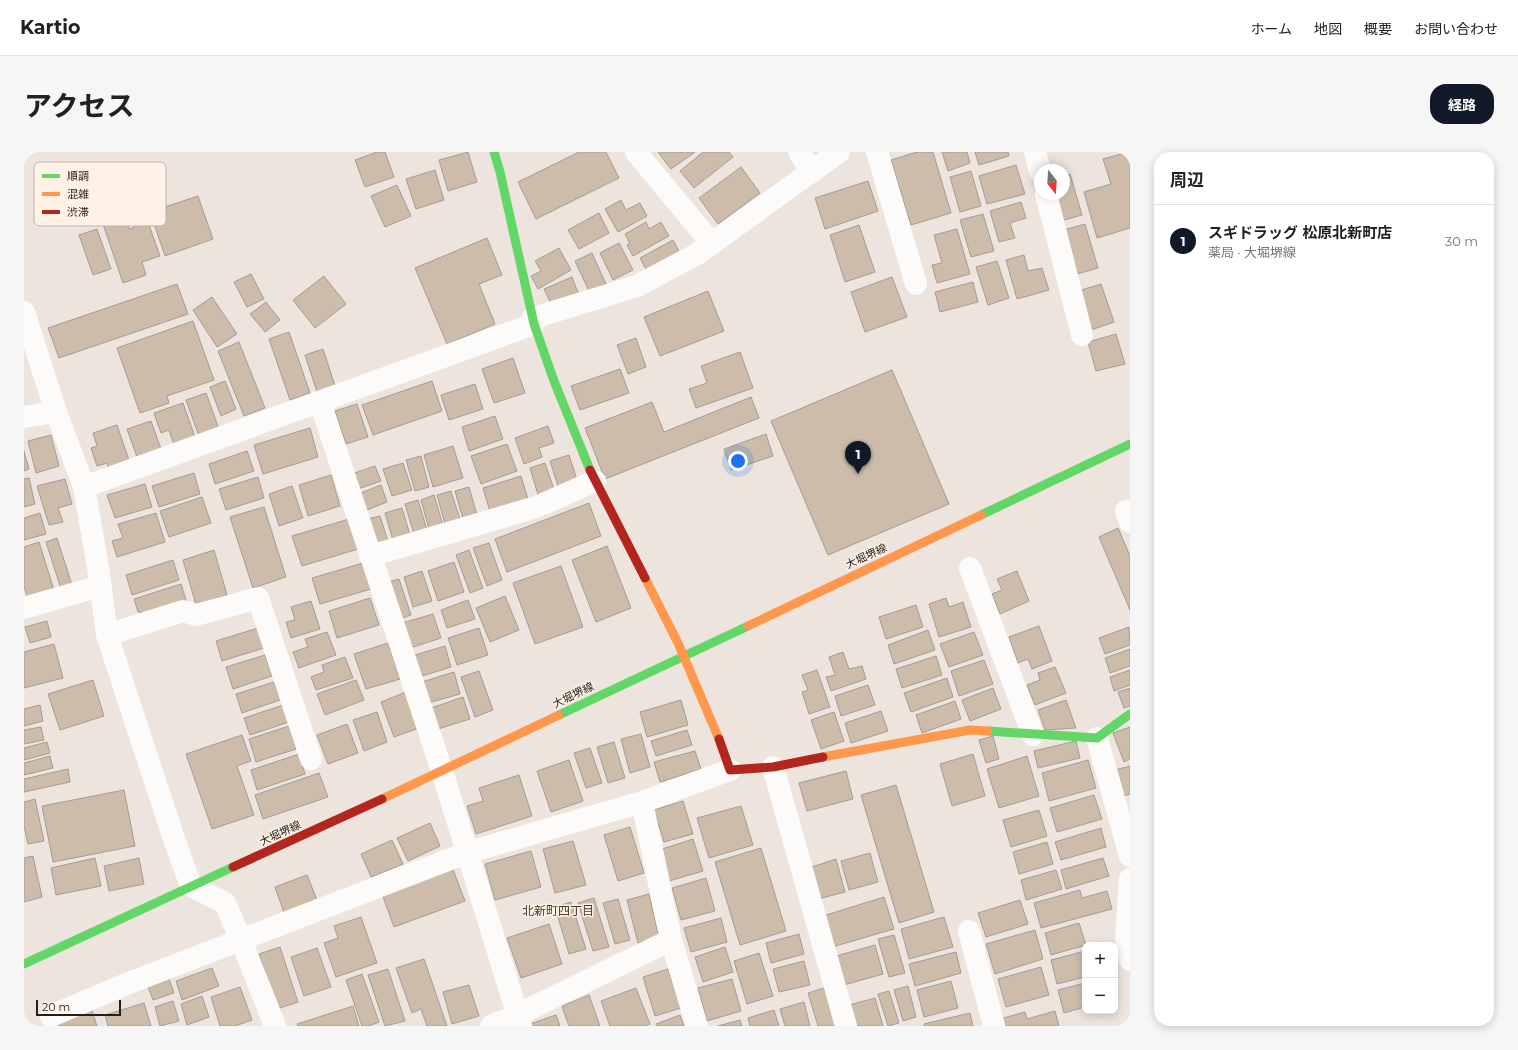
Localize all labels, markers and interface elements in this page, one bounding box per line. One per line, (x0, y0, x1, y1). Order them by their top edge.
text: Kartio (20, 16, 80, 39)
text: ホーム (1250, 20, 1292, 38)
text: 地図 (1314, 20, 1342, 38)
text: 概要 (1364, 20, 1392, 38)
text: お問い合わせ (1414, 20, 1498, 38)
button: 経路 (1430, 84, 1494, 124)
text: アクセス (24, 89, 135, 123)
legend (34, 162, 166, 226)
north arrow (1034, 164, 1070, 200)
text: 順調 (67, 169, 89, 183)
text: 周辺 (1170, 170, 1204, 190)
text: 混雑 (67, 187, 89, 201)
text: 渋滞 (67, 205, 89, 219)
text: スギドラッグ 松原北新町店 (1208, 223, 1392, 242)
text: 1 (1180, 233, 1186, 249)
text: 30 m (1445, 233, 1478, 249)
text: 薬局 · 大堀堺線 (1208, 244, 1296, 260)
pin: 1 (845, 441, 871, 474)
your location (728, 451, 748, 471)
street label: 大堀堺線 (843, 540, 889, 572)
street label: 大堀堺線 (550, 679, 596, 711)
street label: 大堀堺線 (257, 817, 303, 849)
district label: 北新町四丁目 (522, 903, 594, 918)
map controls (1082, 942, 1118, 1014)
button: + (1082, 942, 1118, 978)
button: − (1082, 978, 1118, 1014)
scale bar (36, 998, 121, 1017)
text: 20 m (42, 1000, 70, 1014)

